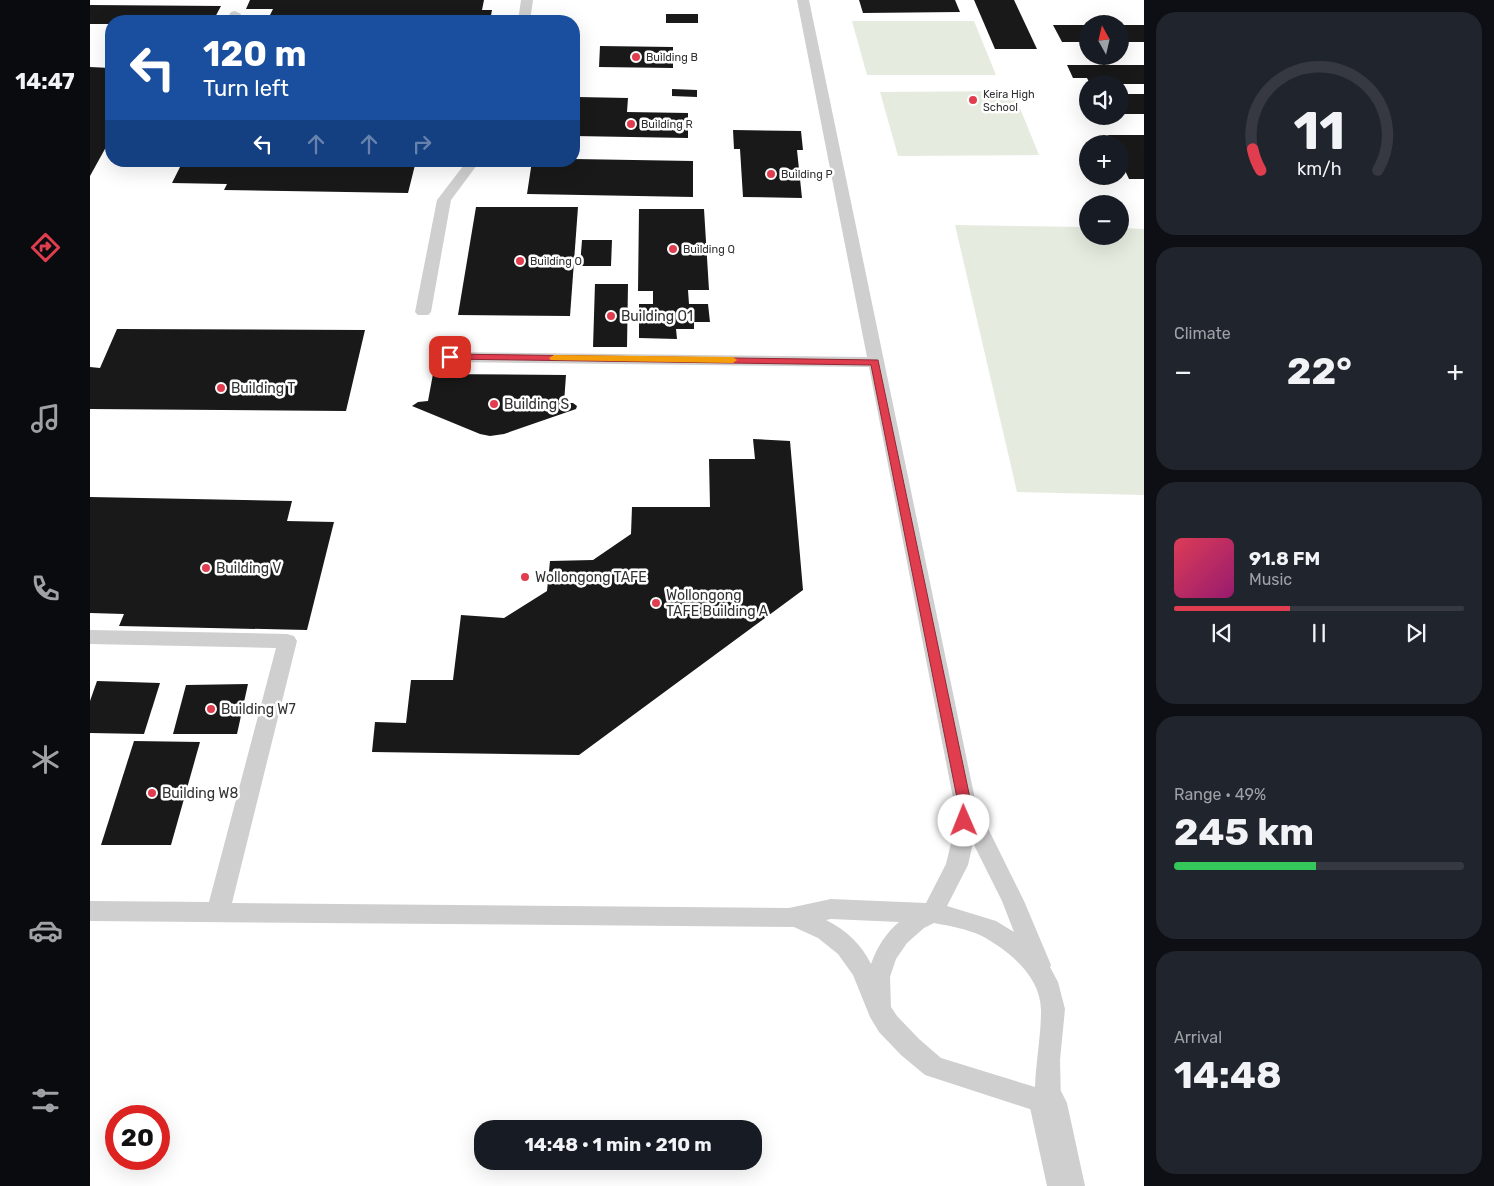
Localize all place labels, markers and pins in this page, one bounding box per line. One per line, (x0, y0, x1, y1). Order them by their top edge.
marker: Building B (630, 51, 642, 63)
place label: Building B (646, 51, 698, 64)
place label: Keira High School (983, 88, 1035, 114)
marker: Keira High School (967, 94, 979, 106)
marker: Building R (625, 118, 637, 130)
place label: Building R (641, 118, 693, 131)
marker: Building P (765, 168, 777, 180)
place label: Building P (781, 168, 833, 181)
marker: Building Q (667, 243, 679, 255)
place label: Building Q (683, 243, 735, 256)
marker: Building O (514, 255, 526, 267)
place label: Building O (530, 255, 582, 268)
place label: Building O1 (621, 308, 693, 325)
marker: Building O1 (605, 310, 617, 322)
pin (429, 336, 471, 378)
place label: Building T (231, 380, 295, 397)
marker: Building T (215, 382, 227, 394)
place label: Building S (504, 396, 570, 413)
marker: Building S (488, 398, 500, 410)
place label: Building V (216, 560, 281, 577)
marker: Building V (200, 562, 212, 574)
place label: Wollongong TAFE (535, 569, 647, 586)
marker: Wollongong TAFE (519, 571, 531, 583)
place label: Wollongong TAFE Building A (666, 587, 769, 620)
marker: Wollongong TAFE Building A (650, 597, 662, 609)
place label: Building W7 (221, 701, 296, 718)
marker: Building W7 (205, 703, 217, 715)
place label: Building W8 (162, 785, 239, 802)
marker: Building W8 (146, 787, 158, 799)

